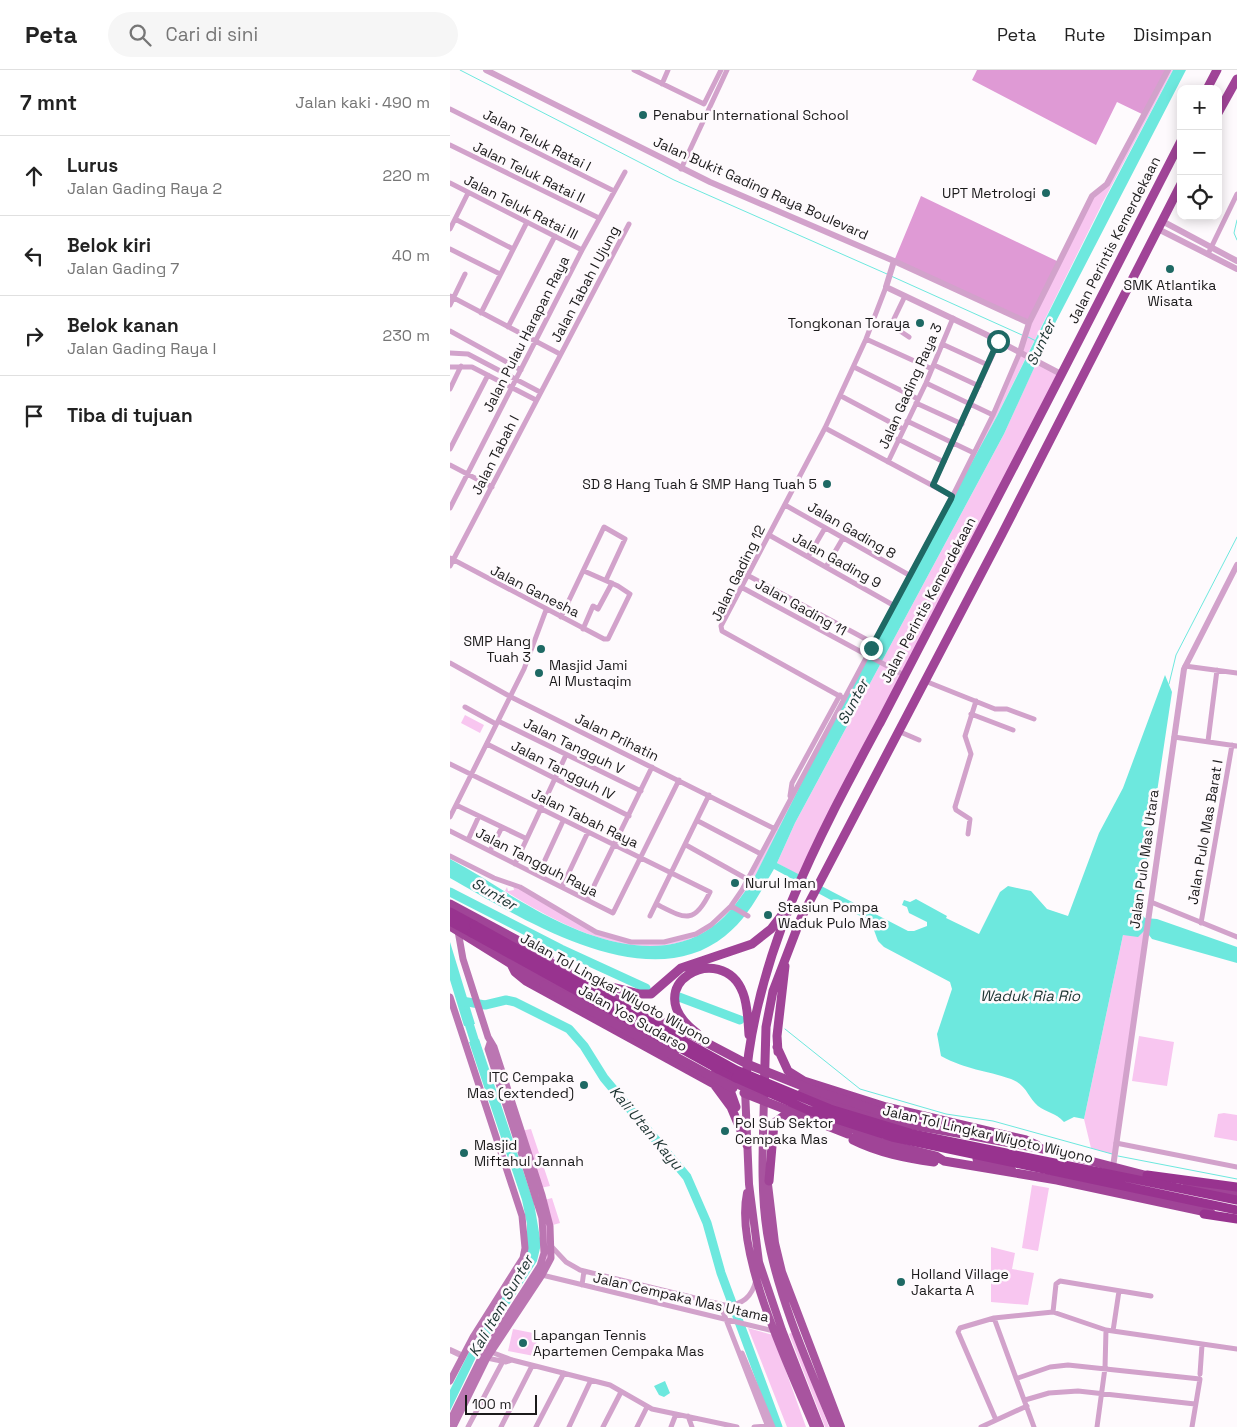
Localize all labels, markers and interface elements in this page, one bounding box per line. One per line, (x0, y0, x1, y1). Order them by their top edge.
search box (108, 12, 458, 57)
text: Peta (25, 19, 78, 50)
icon: search (126, 21, 154, 49)
text: Cari di sini (166, 22, 258, 47)
text: Peta (997, 23, 1036, 46)
text: Rute (1064, 23, 1105, 46)
text: Disimpan (1133, 23, 1212, 46)
map controls (1177, 85, 1222, 220)
button: + (1177, 85, 1222, 130)
text: 7 mnt (20, 89, 77, 116)
text: Jalan kaki · 490 m (295, 92, 430, 113)
street label: Jalan Teluk Ratai I (480, 105, 594, 175)
place label: Penabur International School (653, 106, 849, 124)
marker: Penabur International School (637, 109, 649, 121)
button: − (1177, 130, 1222, 175)
street label: Jalan Bukit Gading Raya Boulevard (651, 132, 871, 244)
street label: Jalan Teluk Ratai II (470, 137, 588, 207)
text: Lurus (67, 153, 118, 178)
street label: Jalan Perintis Kemerdekaan (1064, 153, 1164, 327)
icon: ahead (20, 162, 48, 190)
text: 220 m (383, 165, 430, 186)
street label: Jalan Teluk Ratai III (461, 170, 581, 244)
button: locate (1177, 175, 1222, 220)
text: Jalan Gading Raya 2 (67, 178, 222, 199)
place label: UPT Metrologi (942, 184, 1036, 202)
marker: UPT Metrologi (1040, 187, 1052, 199)
street label: Jalan Tabah I Ujung (547, 223, 623, 345)
text: Belok kiri (67, 233, 151, 258)
icon: left (20, 242, 48, 270)
text: 40 m (392, 245, 430, 266)
street label: Jalan Pulau Harapan Raya (479, 253, 573, 415)
text: Jalan Gading 7 (67, 258, 179, 279)
marker: SMK Atlantika Wisata (1164, 263, 1176, 275)
place label: SMK Atlantika Wisata (1124, 276, 1216, 310)
text: Belok kanan (67, 313, 179, 338)
place label: Tongkonan Toraya (788, 314, 910, 332)
water label: Sunter (1022, 316, 1060, 369)
marker: Tongkonan Toraya (914, 317, 926, 329)
street label: Jalan Gading Raya 3 (874, 320, 946, 452)
icon: right (20, 322, 48, 350)
text: 230 m (383, 325, 430, 346)
route start (987, 330, 1010, 353)
text: Jalan Gading Raya I (67, 338, 216, 359)
icon: arrive (20, 402, 48, 430)
text: Tiba di tujuan (67, 403, 193, 428)
street label: Jalan Tabah I (467, 412, 523, 498)
place label: SD 8 Hang Tuah & SMP Hang Tuah 5 (582, 475, 817, 493)
marker: SD 8 Hang Tuah & SMP Hang Tuah 5 (821, 478, 833, 490)
street label: Jalan Gading 8 (805, 497, 900, 563)
street label: Jalan Perintis Kemerdekaan (877, 514, 979, 686)
street label: Jalan Gading 12 (707, 522, 769, 624)
street label: Jalan Gading 9 (789, 528, 885, 592)
street label: Jalan Ganesha (487, 561, 583, 621)
street label: Jalan Gading 11 (752, 574, 850, 640)
place label: SMP Hang Tuah 3 (463, 632, 531, 666)
route end (860, 637, 883, 660)
marker: SMP Hang Tuah 3 (535, 643, 547, 655)
place label: Masjid Jami Al Mustaqim (549, 656, 632, 690)
marker: Masjid Jami Al Mustaqim (533, 667, 545, 679)
water label: Sunter (833, 675, 873, 728)
street label: Jalan Prihatin (572, 709, 662, 765)
street label: Jalan Tangguh V (521, 714, 628, 778)
street label: Jalan Tangguh IV (508, 736, 618, 804)
street label: Jalan Pulo Mas Barat I (1183, 758, 1227, 906)
street label: Jalan Tabah Raya (528, 784, 642, 852)
street label: Jalan Pulo Mas Utara (1125, 788, 1163, 930)
street label: Jalan Tangguh Raya (473, 823, 601, 901)
water label: Sunter (468, 873, 521, 915)
place label: Nurul Iman (745, 874, 816, 892)
marker: Nurul Iman (729, 877, 741, 889)
place label: Stasiun Pompa Waduk Pulo Mas (778, 898, 887, 932)
marker: Stasiun Pompa Waduk Pulo Mas (762, 909, 774, 921)
street label: Jalan Tol Lingkar Wiyoto Wiyono (517, 929, 715, 1049)
street label: Jalan Yos Sudarso (575, 981, 691, 1055)
water label: Waduk Ria Rio (980, 986, 1081, 1005)
place label: ITC Cempaka Mas (extended) (467, 1068, 574, 1102)
marker: ITC Cempaka Mas (extended) (578, 1079, 590, 1091)
water label: Kali Utan Kayu (606, 1082, 687, 1174)
street label: Jalan Tol Lingkar Wiyoto Wiyono (881, 1101, 1095, 1167)
place label: Pol Sub Sektor Cempaka Mas (735, 1114, 833, 1148)
marker: Pol Sub Sektor Cempaka Mas (719, 1125, 731, 1137)
place label: Masjid Miftahul Jannah (474, 1136, 584, 1170)
marker: Masjid Miftahul Jannah (458, 1147, 470, 1159)
water label: Kali Item Sunter (464, 1251, 538, 1360)
place label: Holland Village Jakarta A (911, 1265, 1009, 1299)
street label: Jalan Cempaka Mas Utama (591, 1268, 771, 1326)
marker: Holland Village Jakarta A (895, 1276, 907, 1288)
place label: Lapangan Tennis Apartemen Cempaka Mas (533, 1326, 704, 1360)
marker: Lapangan Tennis Apartemen Cempaka Mas (517, 1337, 529, 1349)
scale bar (465, 1392, 538, 1415)
text: 100 m (472, 1395, 511, 1413)

